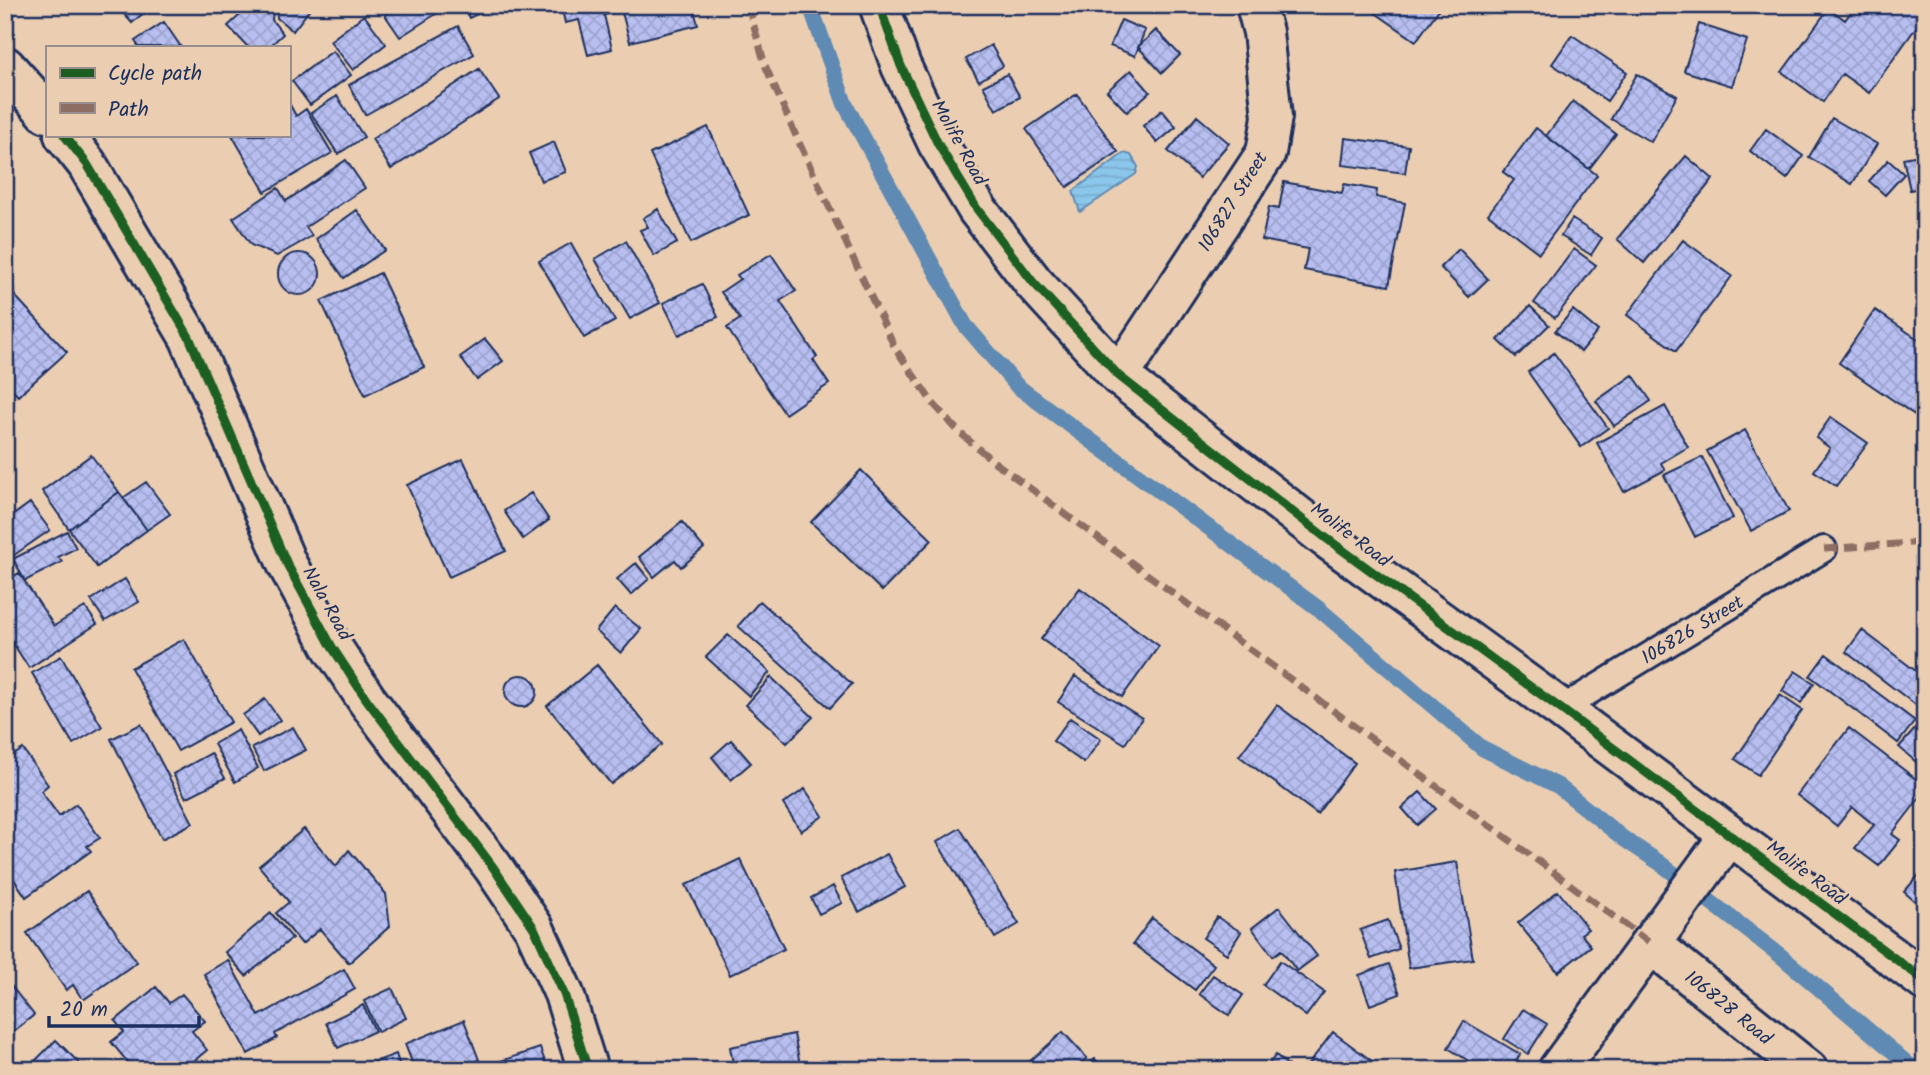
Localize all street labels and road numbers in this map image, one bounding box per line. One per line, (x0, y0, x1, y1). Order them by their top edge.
street label: Molife Road (922, 95, 994, 192)
street label: 106827 Street (1191, 146, 1277, 258)
street label: Molife Road (1303, 495, 1397, 576)
street label: Nala Road (293, 561, 359, 647)
street label: 106826 Street (1636, 588, 1751, 673)
street label: Molife Road (1759, 833, 1853, 914)
street label: 106828 Road (1677, 964, 1779, 1054)

